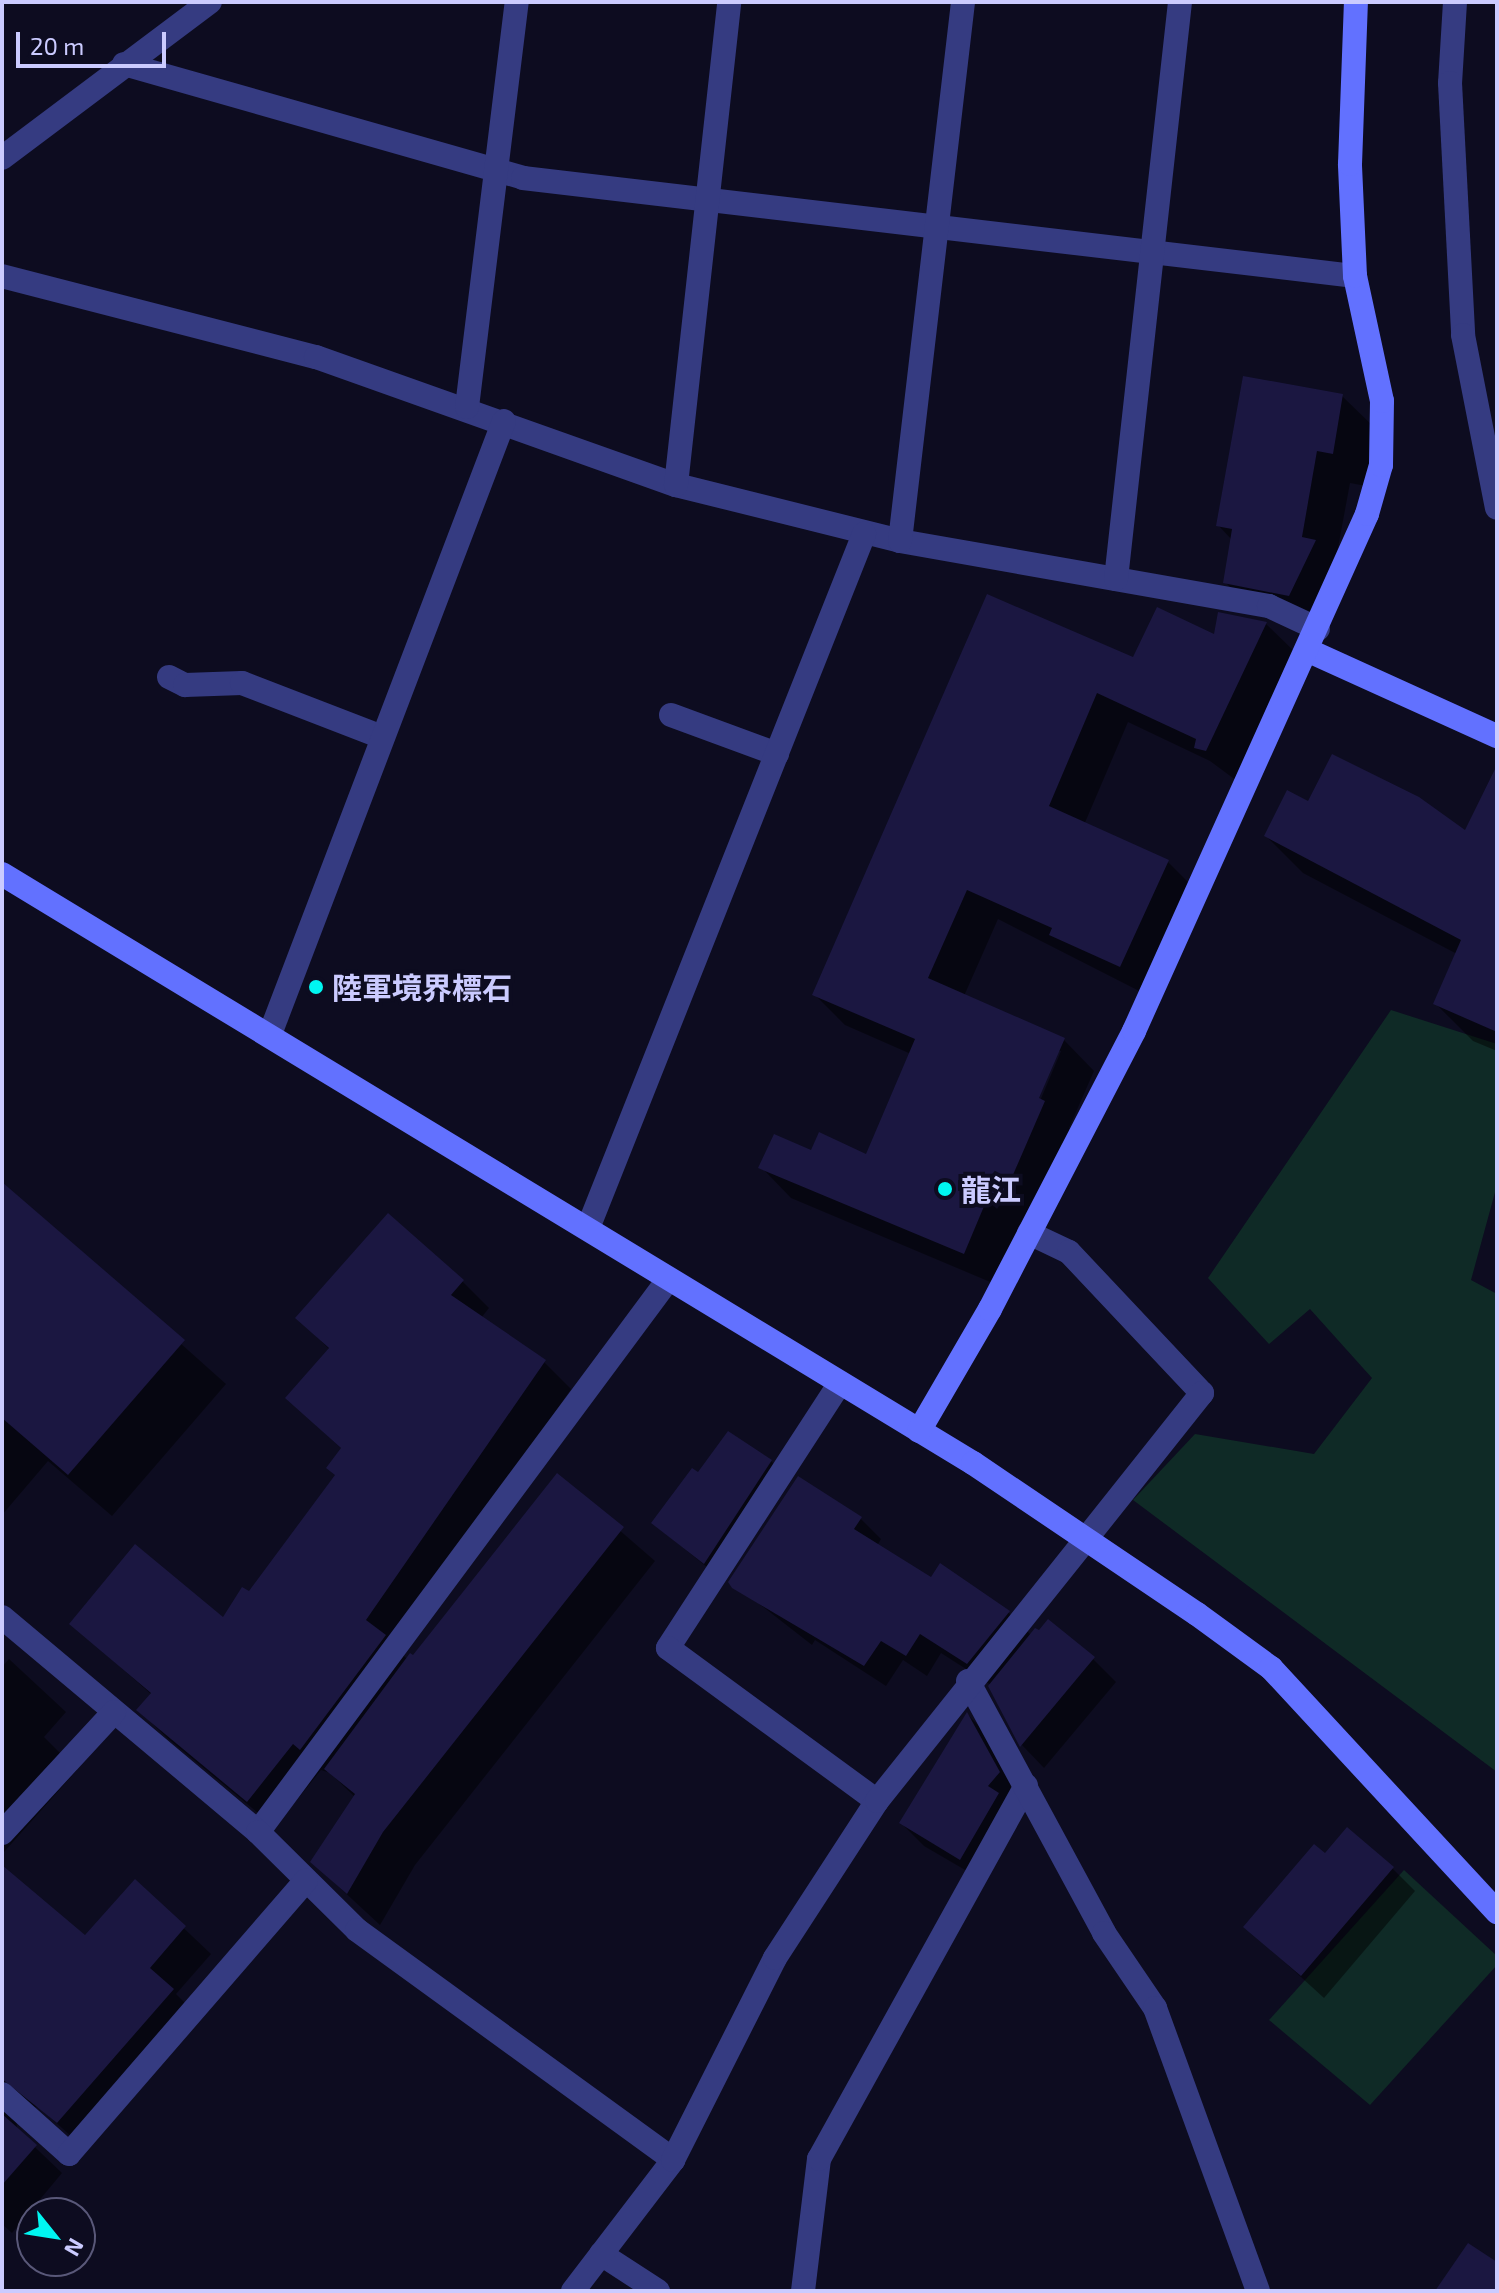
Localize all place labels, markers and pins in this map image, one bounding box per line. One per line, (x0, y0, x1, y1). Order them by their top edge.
place label: 陸軍境界標石 (332, 969, 512, 1005)
marker: 陸軍境界標石 (307, 978, 325, 996)
place label: 龍江 (961, 1171, 1021, 1207)
marker: 龍江 (936, 1180, 954, 1198)

